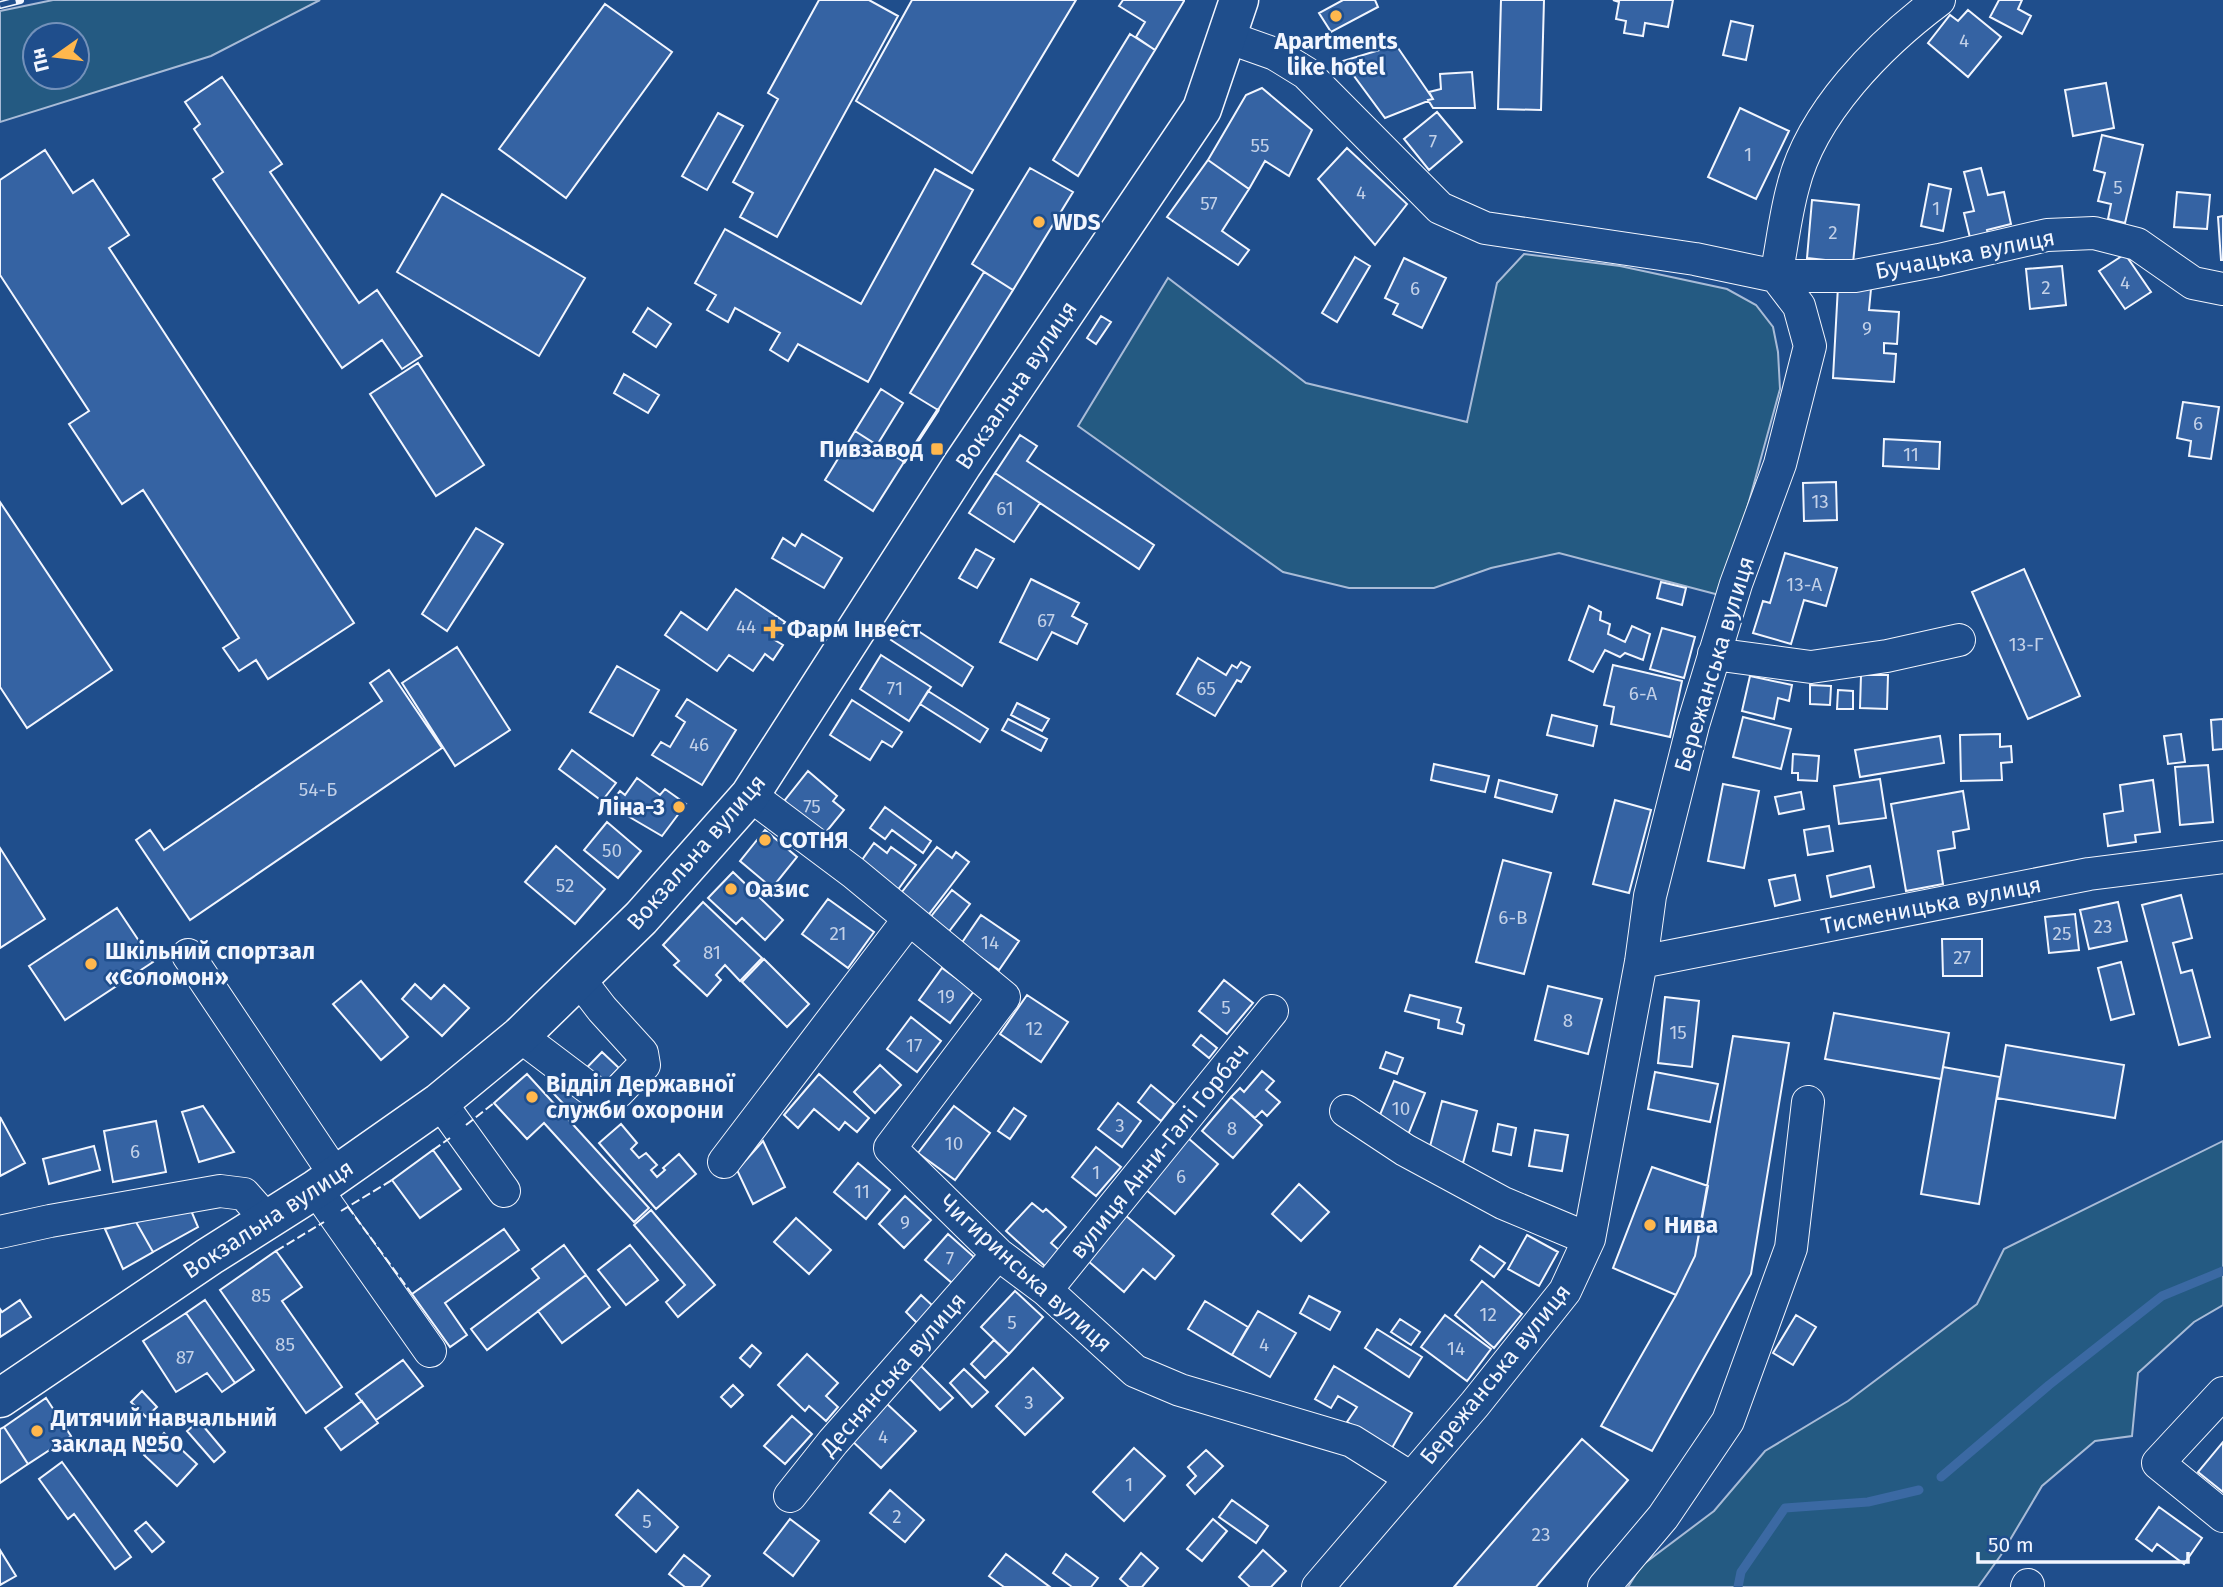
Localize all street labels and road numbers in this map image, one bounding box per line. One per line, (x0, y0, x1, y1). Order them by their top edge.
street label: Бучацька вулиця (1873, 223, 2057, 285)
street label: Вокзальна вулиця (949, 295, 1083, 475)
street label: Бережанська вулиця (1668, 553, 1760, 775)
street label: Вокзальна вулиця (621, 768, 771, 936)
street label: Тисменицька вулиця (1818, 870, 2044, 940)
street label: вулиця Анни-Галі Горбач (1063, 1038, 1255, 1264)
street label: Вокзальна вулиця (178, 1154, 358, 1284)
street label: Чигиринська вулиця (934, 1188, 1118, 1358)
street label: Бережанська вулиця (1414, 1278, 1576, 1470)
street label: Деснянська вулиця (814, 1287, 972, 1462)

